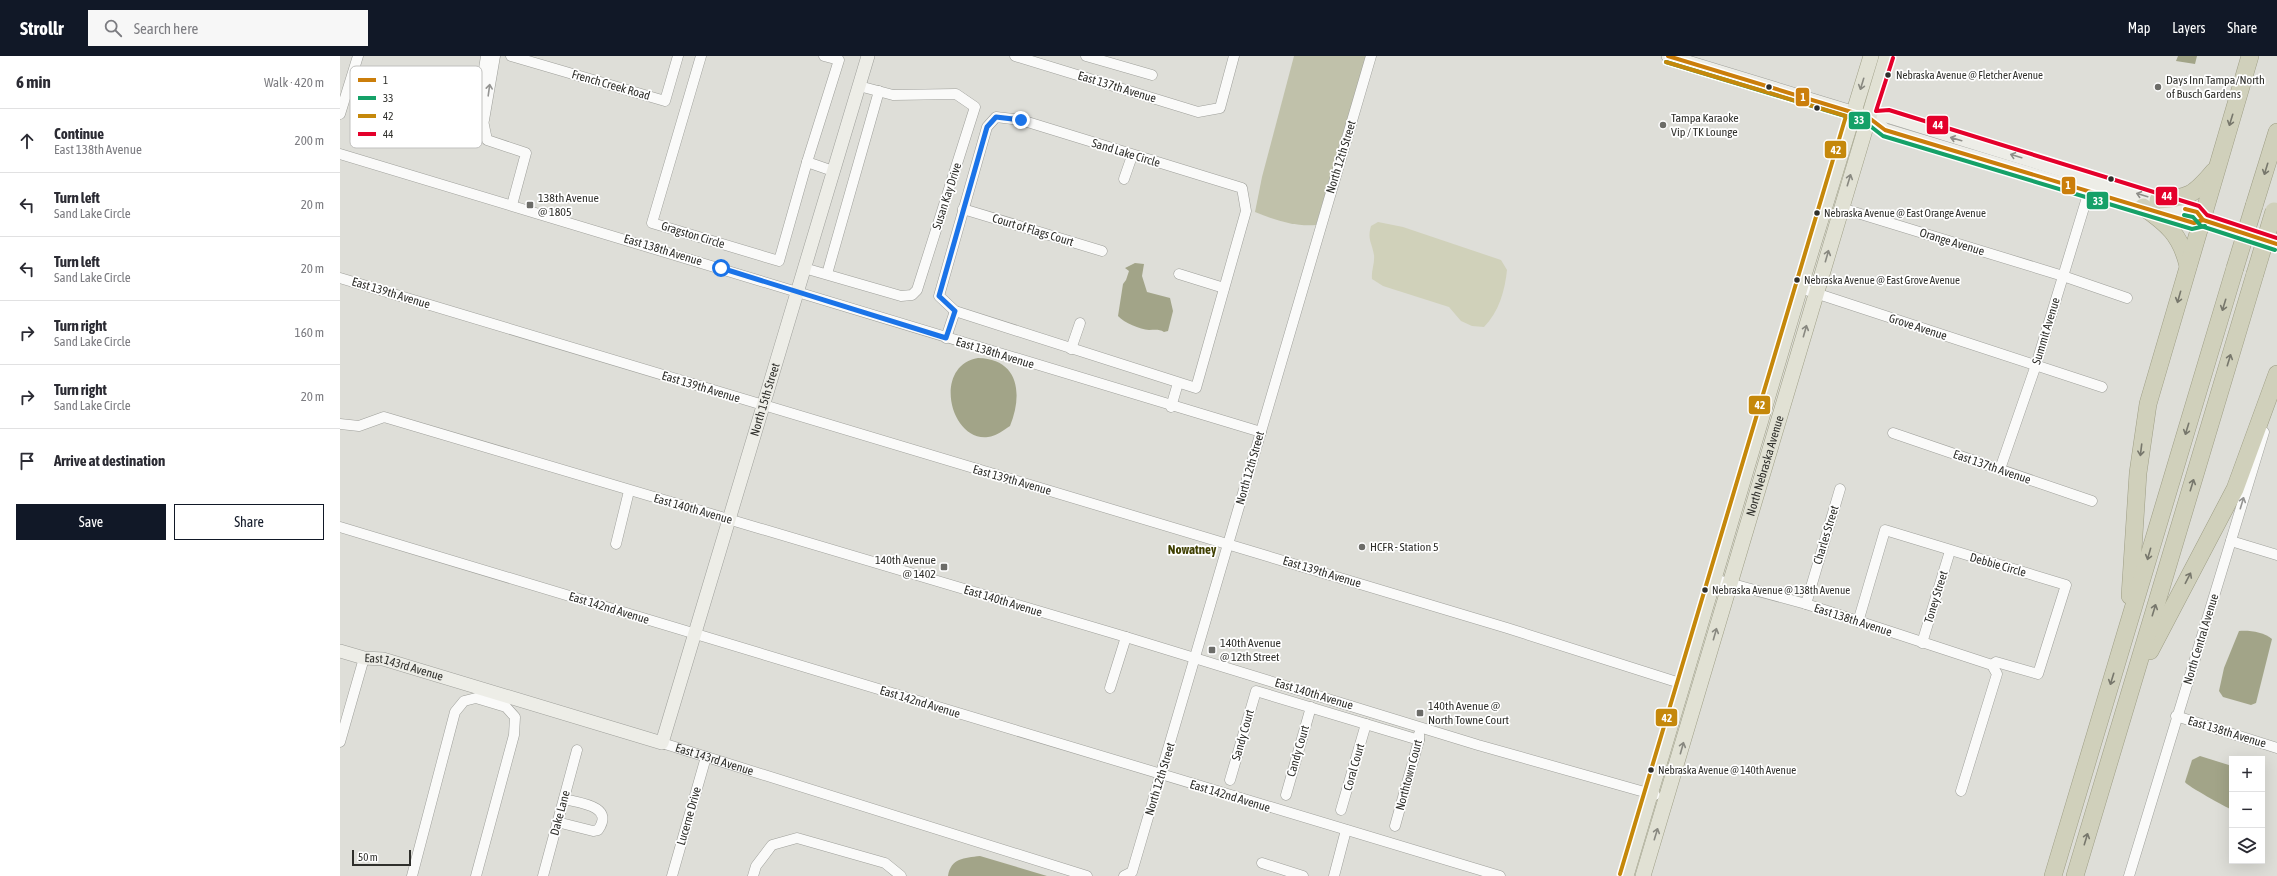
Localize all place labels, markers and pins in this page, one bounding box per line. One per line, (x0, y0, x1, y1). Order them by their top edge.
place label: Nebraska Avenue @ Fletcher Avenue (1896, 69, 2043, 81)
marker: Nebraska Avenue @ Fletcher Avenue (1883, 70, 1893, 80)
place label: Days Inn Tampa/North of Busch Gardens (2166, 73, 2265, 101)
unlabelled marker (1764, 82, 1774, 92)
marker: Days Inn Tampa/North of Busch Gardens (2153, 82, 2163, 92)
unlabelled marker (1812, 103, 1822, 113)
place label: Tampa Karaoke Vip / TK Lounge (1671, 111, 1739, 139)
marker: Tampa Karaoke Vip / TK Lounge (1658, 120, 1668, 130)
unlabelled marker (2106, 174, 2116, 184)
place label: 138th Avenue @ 1805 (538, 191, 599, 219)
marker: 138th Avenue @ 1805 (525, 200, 535, 210)
place label: Nebraska Avenue @ East Orange Avenue (1824, 207, 1986, 219)
marker: Nebraska Avenue @ East Orange Avenue (1812, 208, 1822, 218)
place label: Nebraska Avenue @ East Grove Avenue (1804, 274, 1960, 286)
marker: Nebraska Avenue @ East Grove Avenue (1792, 275, 1802, 285)
place label: HCFR - Station 5 (1370, 540, 1439, 554)
marker: HCFR - Station 5 (1357, 542, 1367, 552)
place label: 140th Avenue @ 1402 (875, 553, 936, 581)
marker: 140th Avenue @ 1402 (939, 562, 949, 572)
place label: Nebraska Avenue @ 138th Avenue (1712, 584, 1850, 596)
marker: Nebraska Avenue @ 138th Avenue (1700, 585, 1710, 595)
place label: 140th Avenue @ 12th Street (1220, 636, 1281, 664)
marker: 140th Avenue @ 12th Street (1207, 645, 1217, 655)
place label: 140th Avenue @ North Towne Court (1428, 699, 1509, 727)
marker: 140th Avenue @ North Towne Court (1415, 708, 1425, 718)
place label: Nebraska Avenue @ 140th Avenue (1658, 764, 1796, 776)
marker: Nebraska Avenue @ 140th Avenue (1646, 765, 1656, 775)

